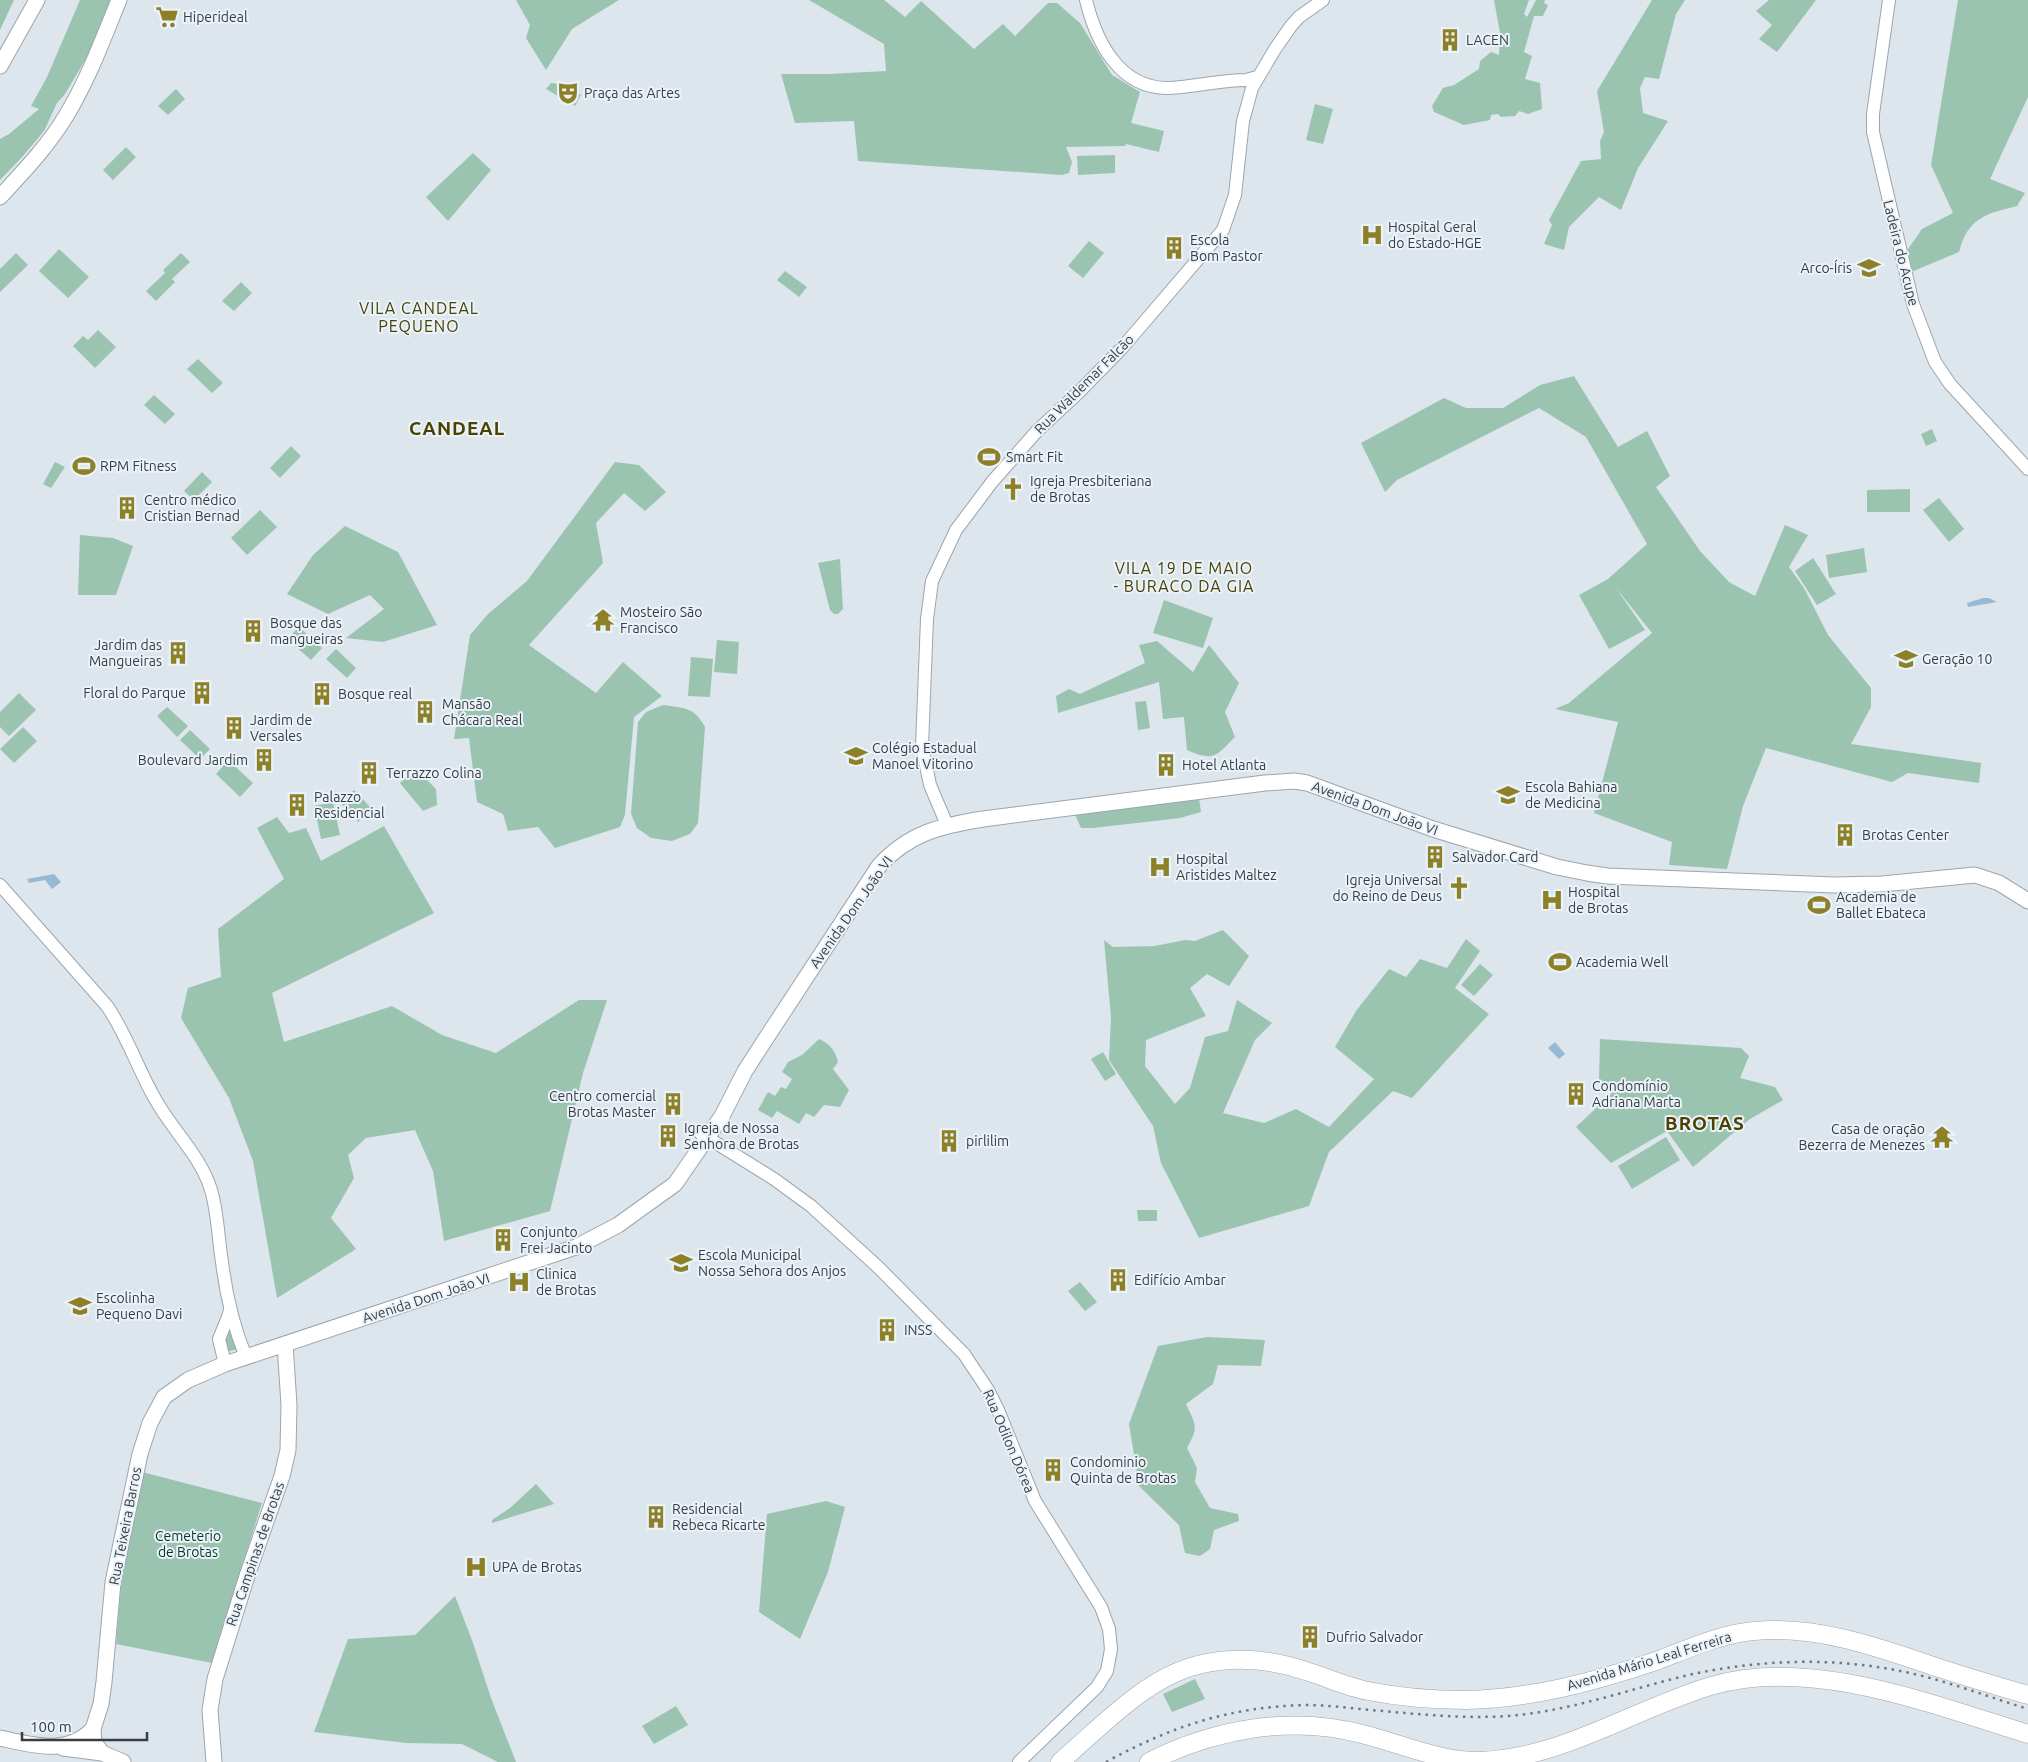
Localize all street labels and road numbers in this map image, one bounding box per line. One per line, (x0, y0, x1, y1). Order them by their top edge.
street label: Ladeira do Acupe (1880, 198, 1922, 308)
street label: Rua Waldemar Falcão (1031, 331, 1137, 437)
street label: Avenida Dom João VI (1310, 778, 1440, 838)
street label: Avenida Dom João VI (806, 853, 896, 971)
street label: Avenida Dom João VI (360, 1270, 492, 1326)
street label: Rua Odilon Dórea (980, 1387, 1038, 1495)
street label: Rua Teixeira Barros (106, 1466, 144, 1586)
street label: Rua Campinas de Brotas (223, 1480, 287, 1628)
street label: Avenida Mário Leal Ferreira (1565, 1628, 1733, 1694)

